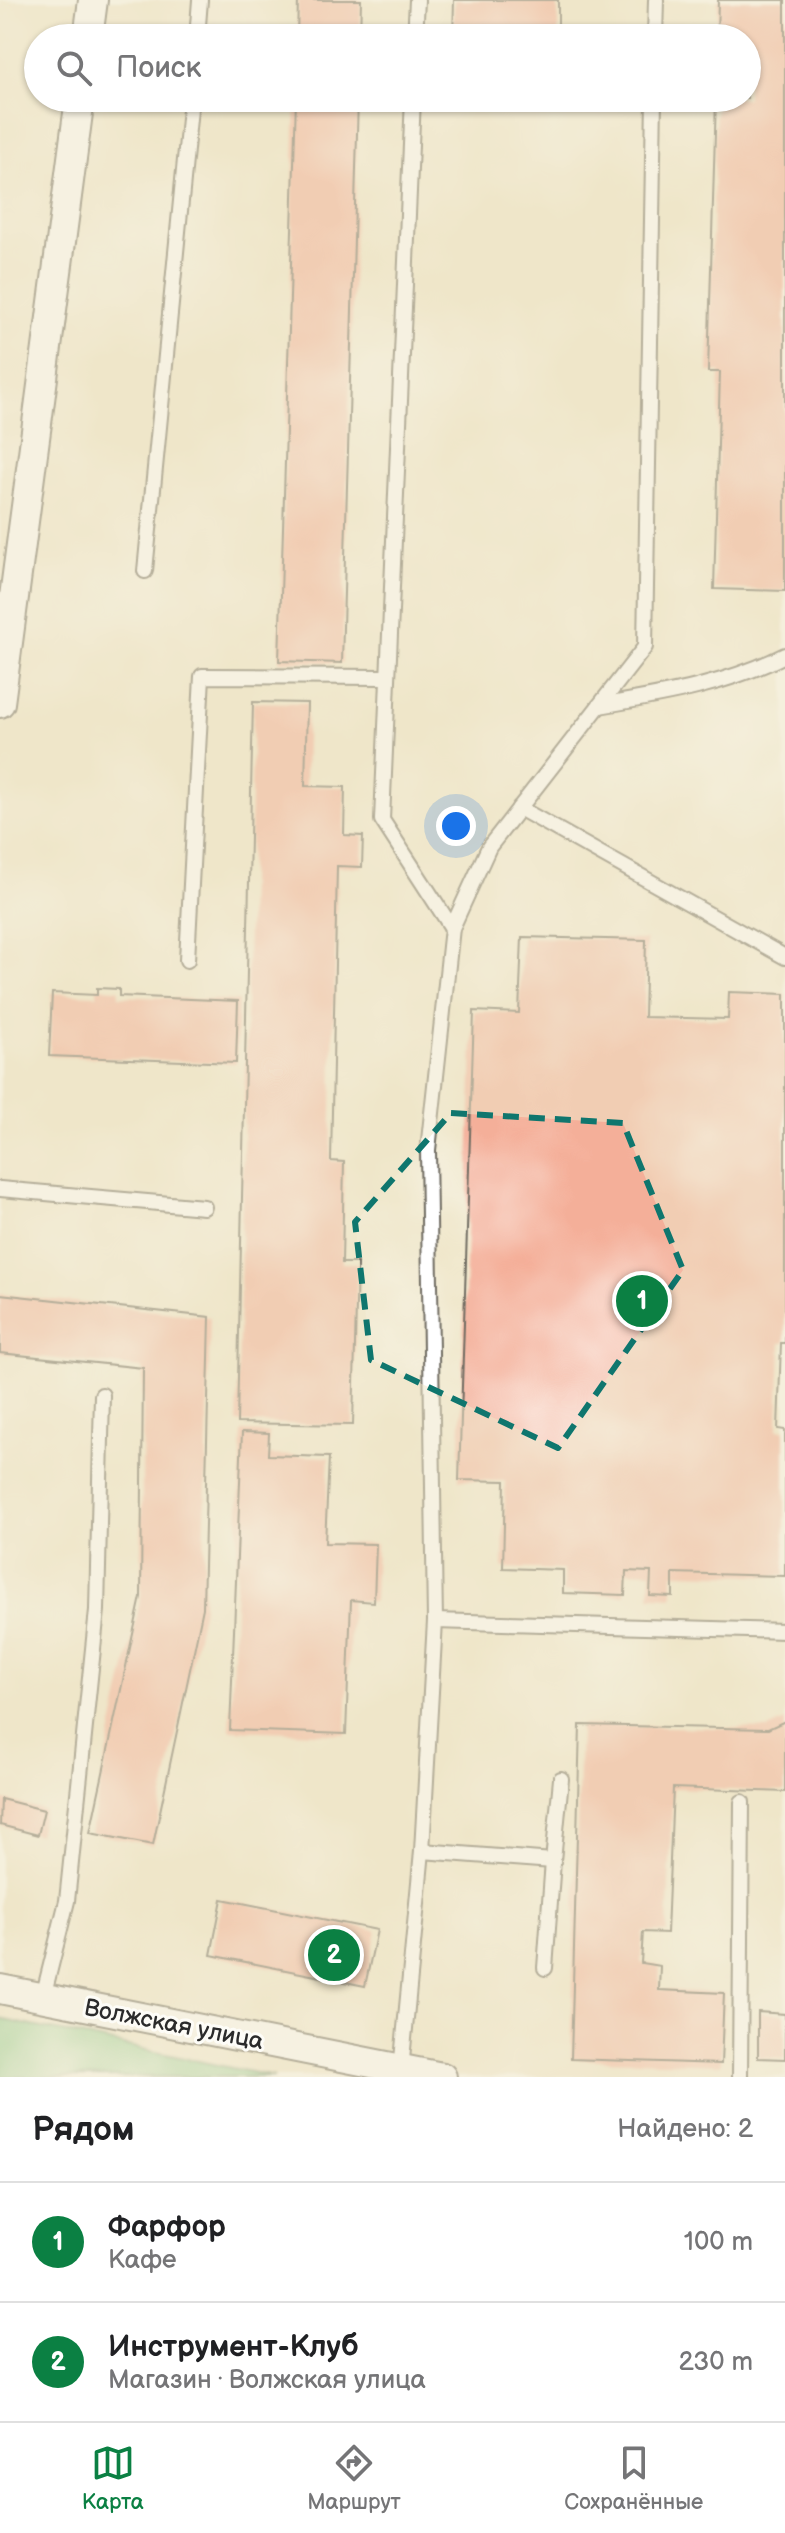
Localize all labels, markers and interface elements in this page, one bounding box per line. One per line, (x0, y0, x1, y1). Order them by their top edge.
search box (24, 24, 761, 112)
icon: search (52, 46, 96, 90)
text: Поиск (116, 50, 202, 86)
your location (436, 806, 476, 846)
pin: 1 (616, 1271, 668, 1331)
pin: 2 (308, 1925, 360, 1985)
street label: Волжская улица (82, 1993, 266, 2056)
text: Рядом (32, 2109, 134, 2150)
text: Найдено: 2 (617, 2114, 753, 2145)
text: Фарфор (108, 2209, 226, 2245)
text: 1 (53, 2227, 63, 2258)
text: 100 m (684, 2227, 753, 2258)
text: Кафе (108, 2245, 176, 2276)
text: Инструмент-Клуб (108, 2329, 359, 2365)
text: 2 (50, 2347, 66, 2378)
text: 230 m (678, 2347, 753, 2378)
text: Магазин · Волжская улица (108, 2365, 426, 2396)
tab: Карта (82, 2441, 144, 2516)
tab: Маршрут (307, 2441, 401, 2516)
tab: Сохранённые (564, 2441, 703, 2516)

